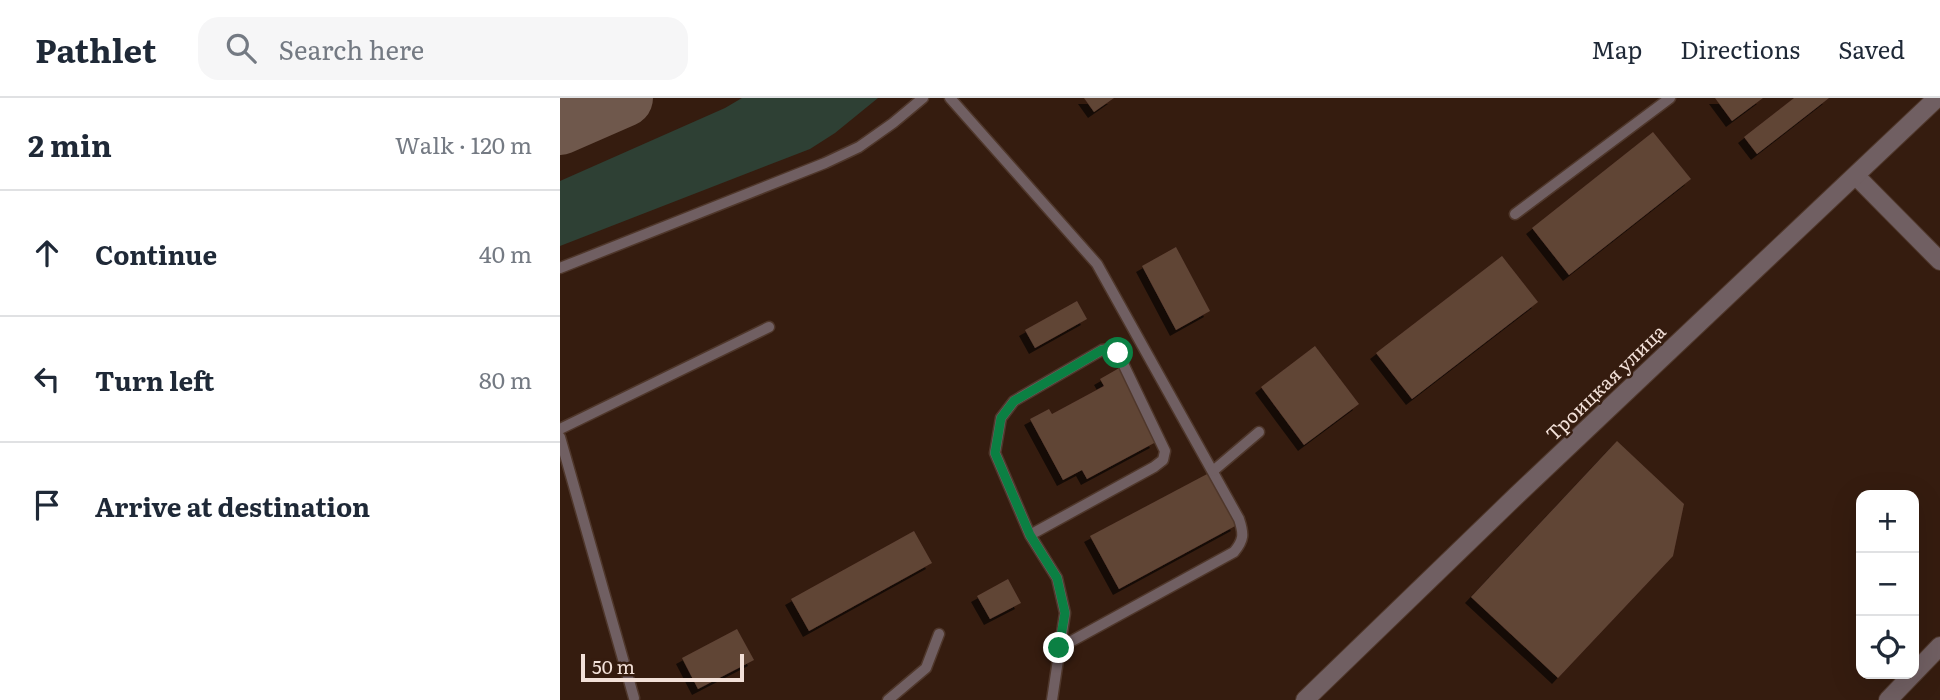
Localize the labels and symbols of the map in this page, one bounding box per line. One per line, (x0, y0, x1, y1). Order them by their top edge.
street label: Троицкая улица (1539, 317, 1672, 447)
route start (1102, 337, 1133, 368)
route end (1043, 632, 1074, 663)
scale bar (581, 651, 744, 683)

